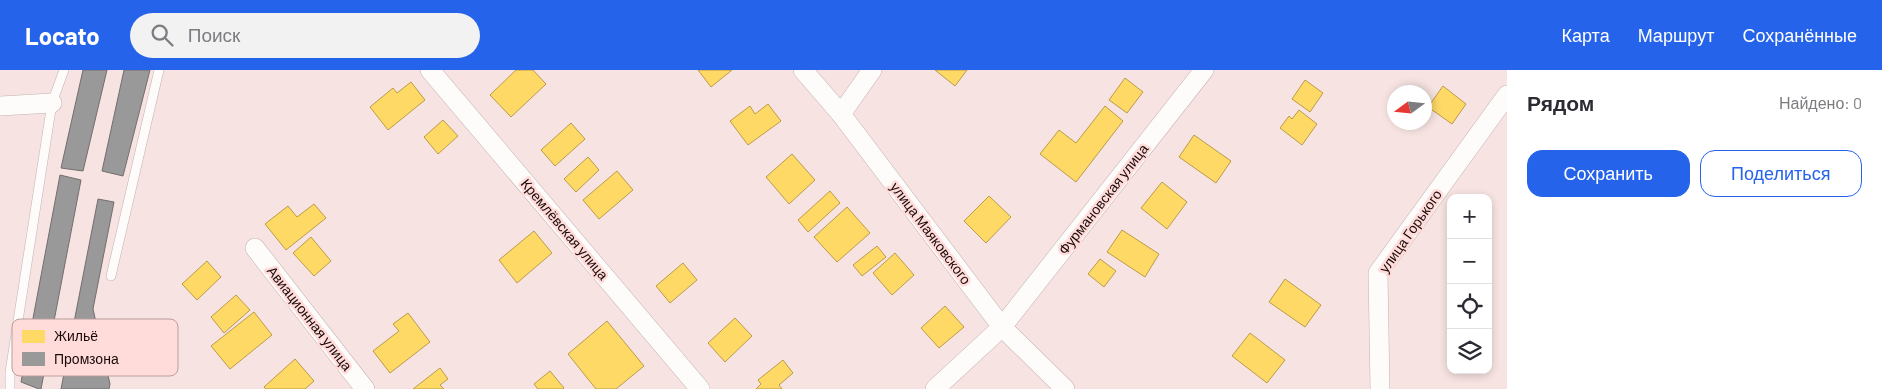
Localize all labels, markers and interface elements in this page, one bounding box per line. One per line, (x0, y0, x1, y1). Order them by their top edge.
search box (130, 13, 480, 58)
text: Locato (25, 21, 100, 50)
icon: search (148, 21, 176, 49)
text: Поиск (188, 23, 240, 46)
text: Карта (1562, 24, 1610, 46)
text: Маршрут (1638, 24, 1714, 46)
text: Сохранённые (1742, 24, 1857, 46)
north arrow (1387, 85, 1432, 130)
text: Рядом (1527, 90, 1594, 115)
text: Найдено: 0 (1779, 93, 1862, 112)
street label: Фурмановская улица (1055, 140, 1152, 258)
button: Сохранить (1527, 150, 1690, 197)
button: Поделиться (1700, 150, 1862, 197)
street label: Кремлёвская улица (518, 175, 612, 283)
street label: улица Маяковского (887, 179, 975, 288)
street label: улица Горького (1375, 186, 1445, 276)
map controls (1447, 194, 1492, 374)
button: + (1447, 194, 1492, 239)
button: − (1447, 239, 1492, 284)
street label: Авиационная улица (264, 262, 356, 374)
button: locate (1447, 284, 1492, 329)
legend (12, 319, 178, 376)
text: Жильё (54, 327, 98, 344)
button: layers (1447, 329, 1492, 374)
text: Промзона (54, 350, 119, 367)

